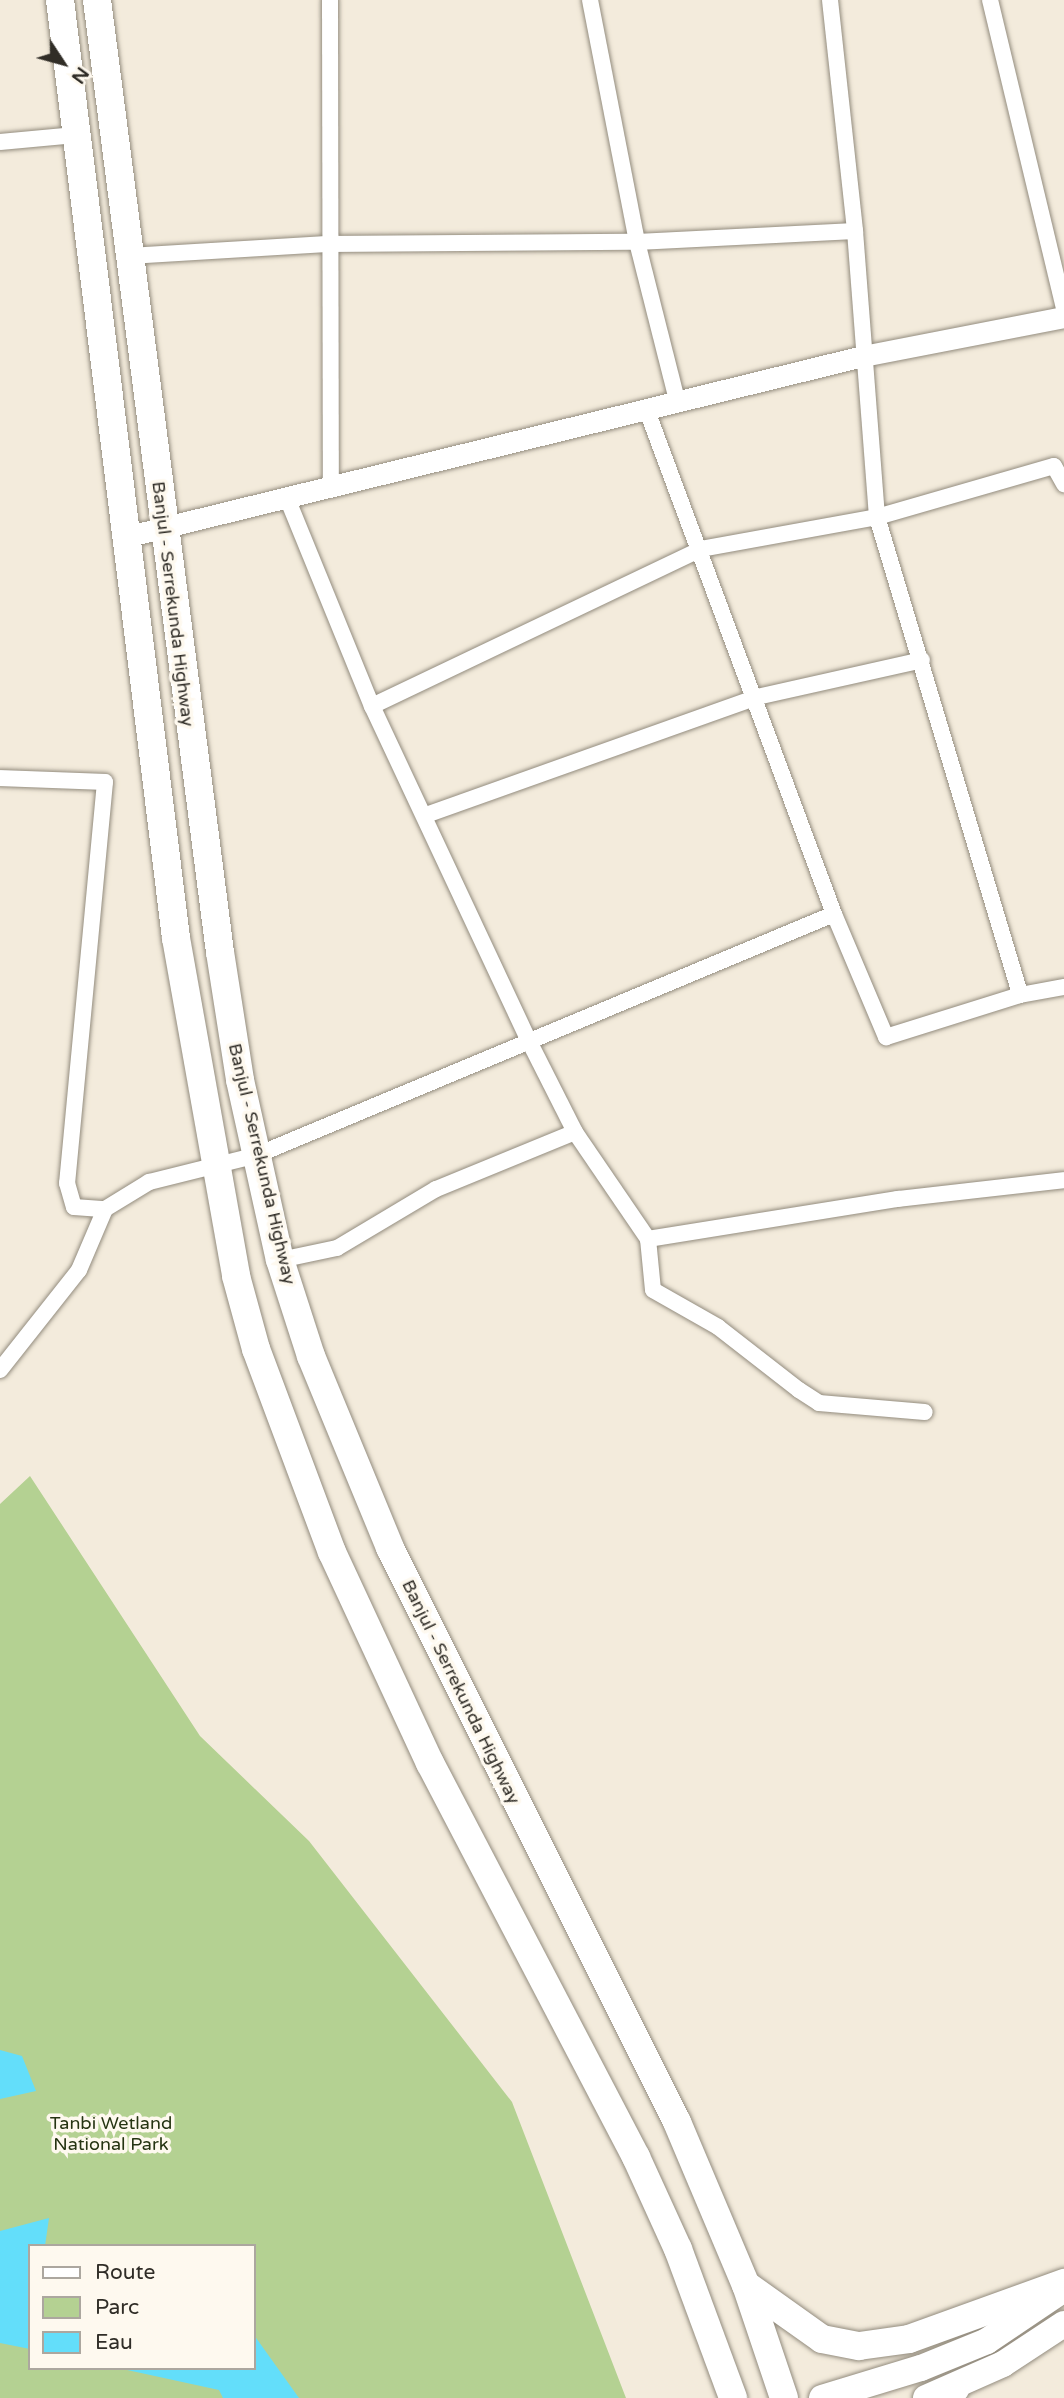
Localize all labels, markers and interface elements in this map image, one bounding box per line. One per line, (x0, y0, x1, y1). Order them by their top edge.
north arrow (28, 28, 98, 98)
text: N (67, 63, 93, 88)
street label: Banjul - Serrekunda Highway (147, 480, 199, 728)
street label: Banjul - Serrekunda Highway (224, 1041, 300, 1287)
street label: Banjul - Serrekunda Highway (397, 1576, 525, 1808)
park label: Tanbi Wetland National Park (50, 2113, 172, 2156)
legend (28, 2244, 256, 2370)
text: Route (95, 2260, 155, 2285)
text: Parc (95, 2295, 139, 2320)
text: Eau (95, 2330, 133, 2355)

